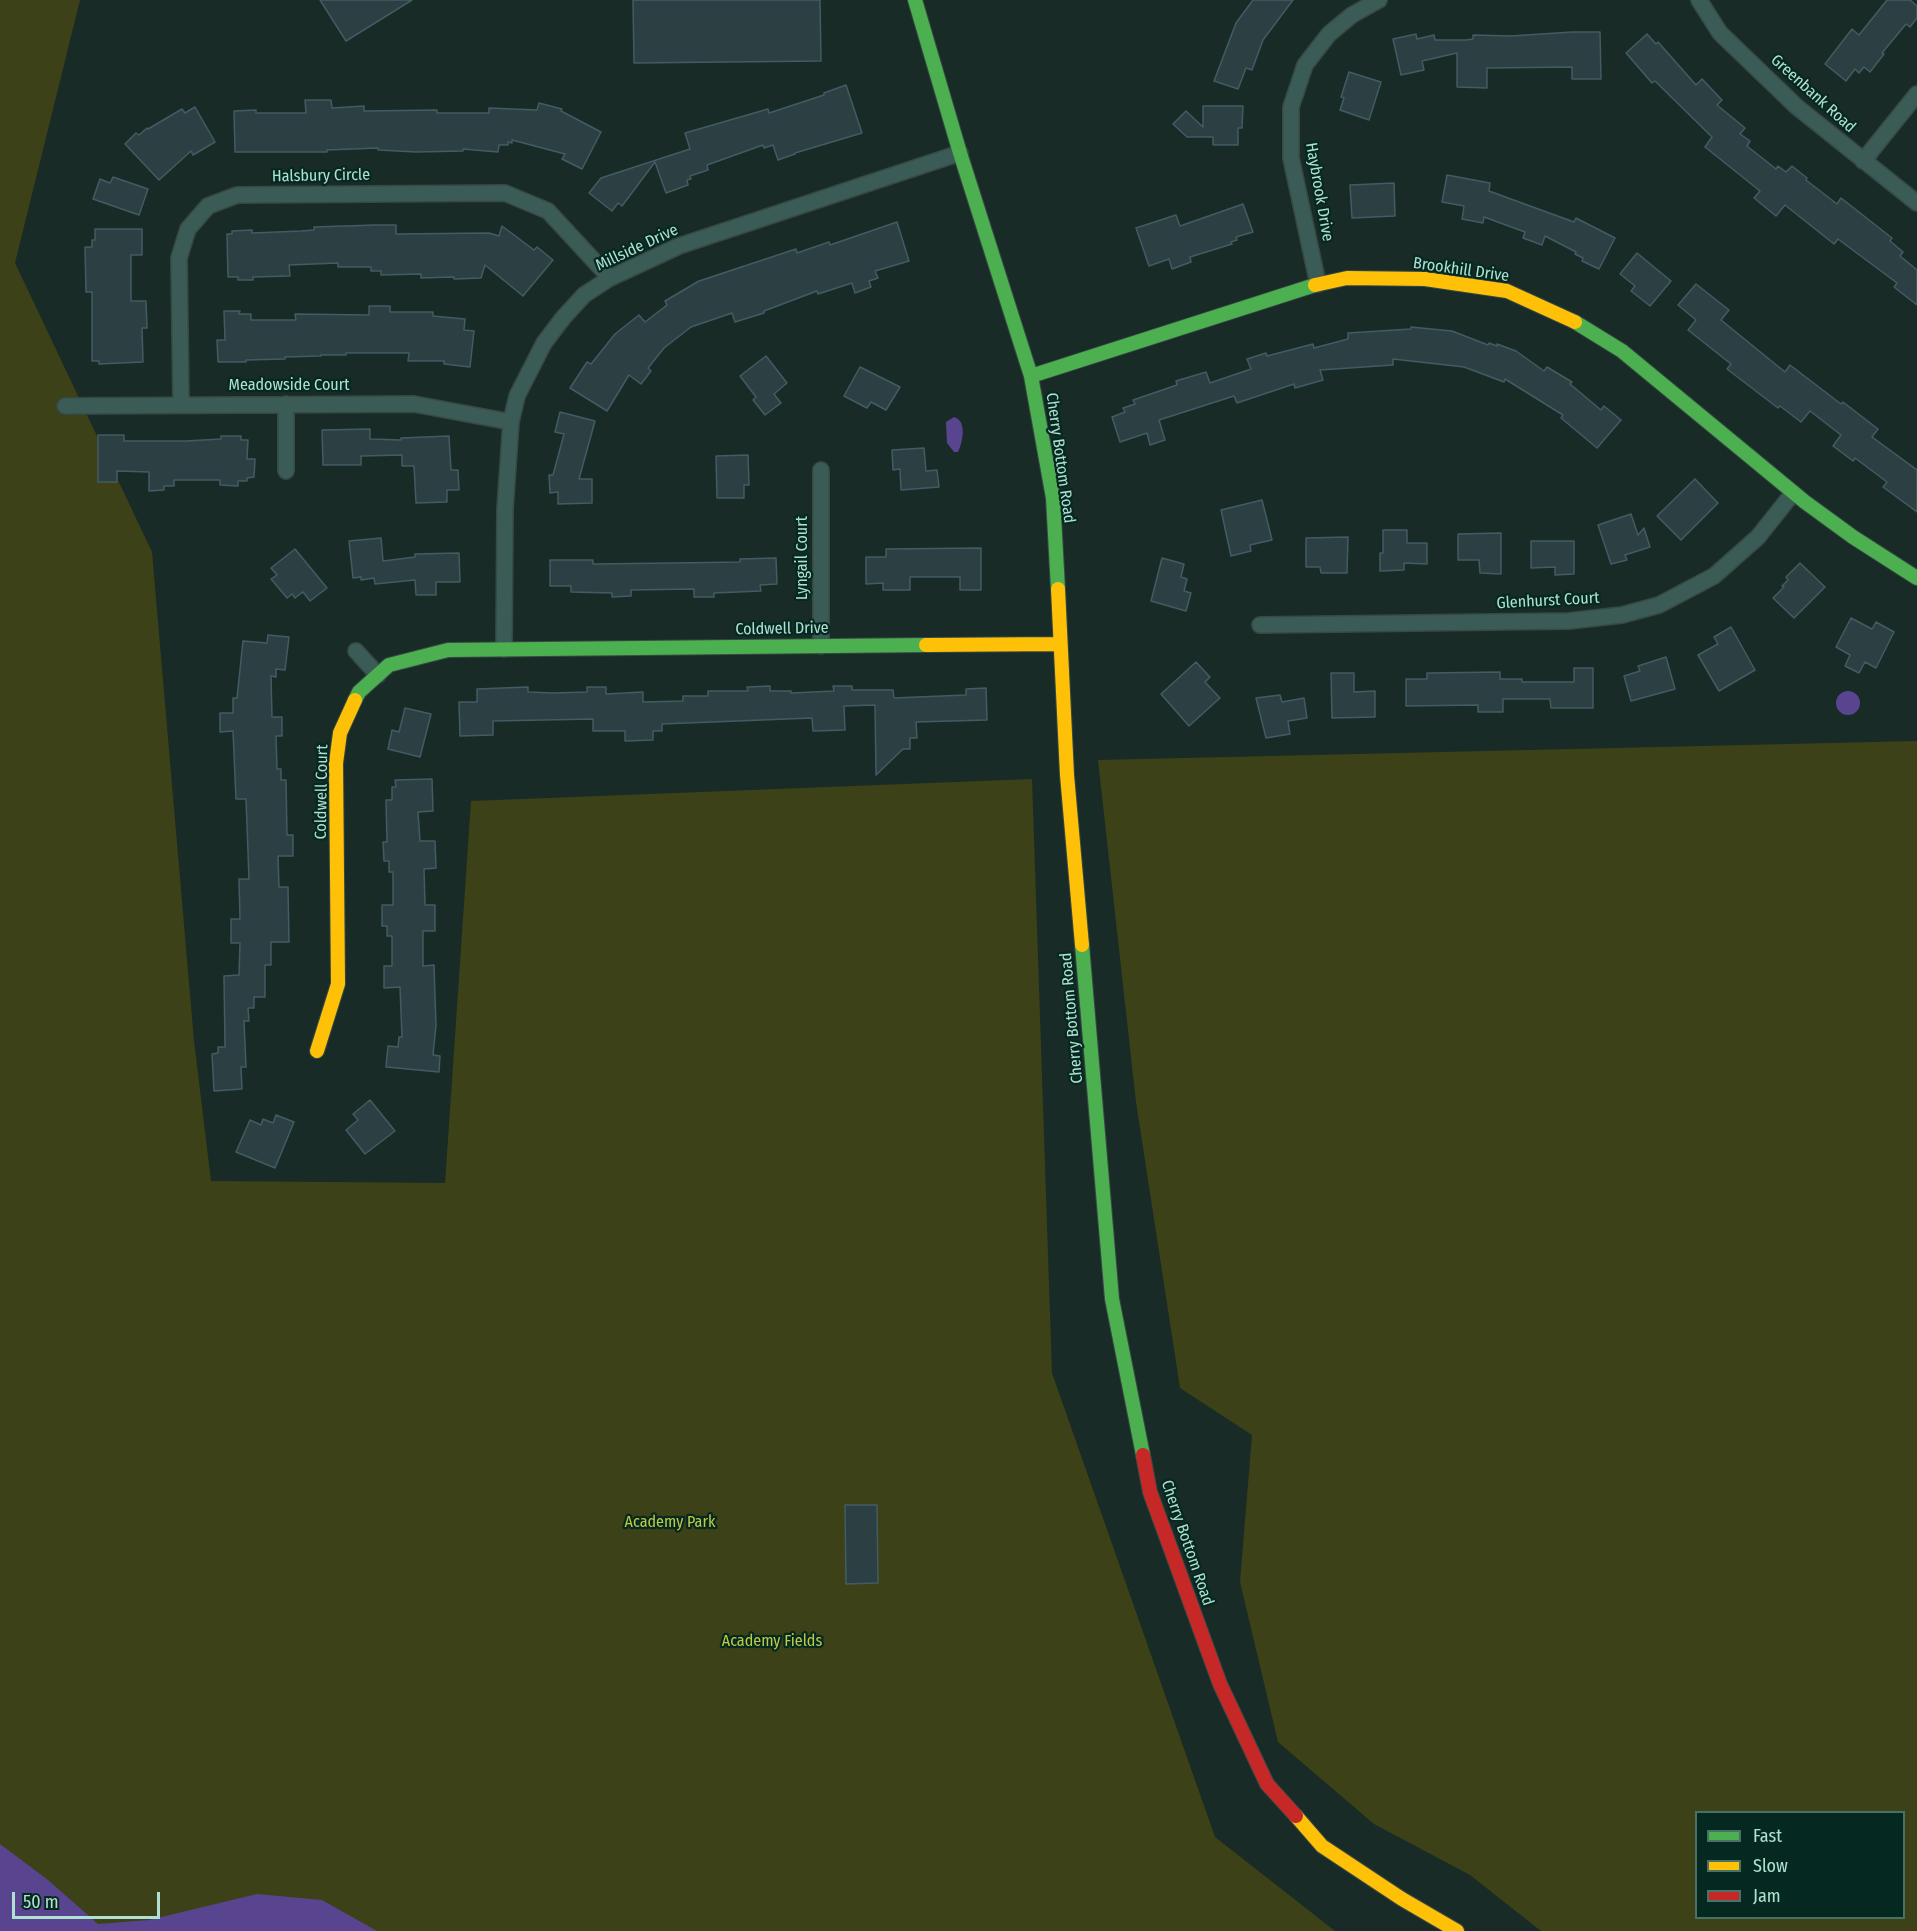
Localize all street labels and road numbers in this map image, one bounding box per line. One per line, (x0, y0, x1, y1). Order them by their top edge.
street label: Greenbank Road (1767, 51, 1859, 137)
street label: Haybrook Drive (1301, 141, 1337, 243)
street label: Halsbury Circle (272, 166, 370, 186)
street label: Millside Drive (593, 221, 681, 275)
street label: Brookhill Drive (1412, 254, 1510, 286)
street label: Meadowside Court (229, 376, 349, 396)
street label: Cherry Bottom Road (1041, 392, 1079, 524)
street label: Lyngail Court (793, 516, 813, 600)
street label: Glenhurst Court (1496, 589, 1600, 613)
street label: Coldwell Drive (735, 619, 829, 639)
street label: Coldwell Court (312, 744, 332, 840)
street label: Cherry Bottom Road (1057, 952, 1087, 1084)
street label: Cherry Bottom Road (1157, 1478, 1217, 1608)

